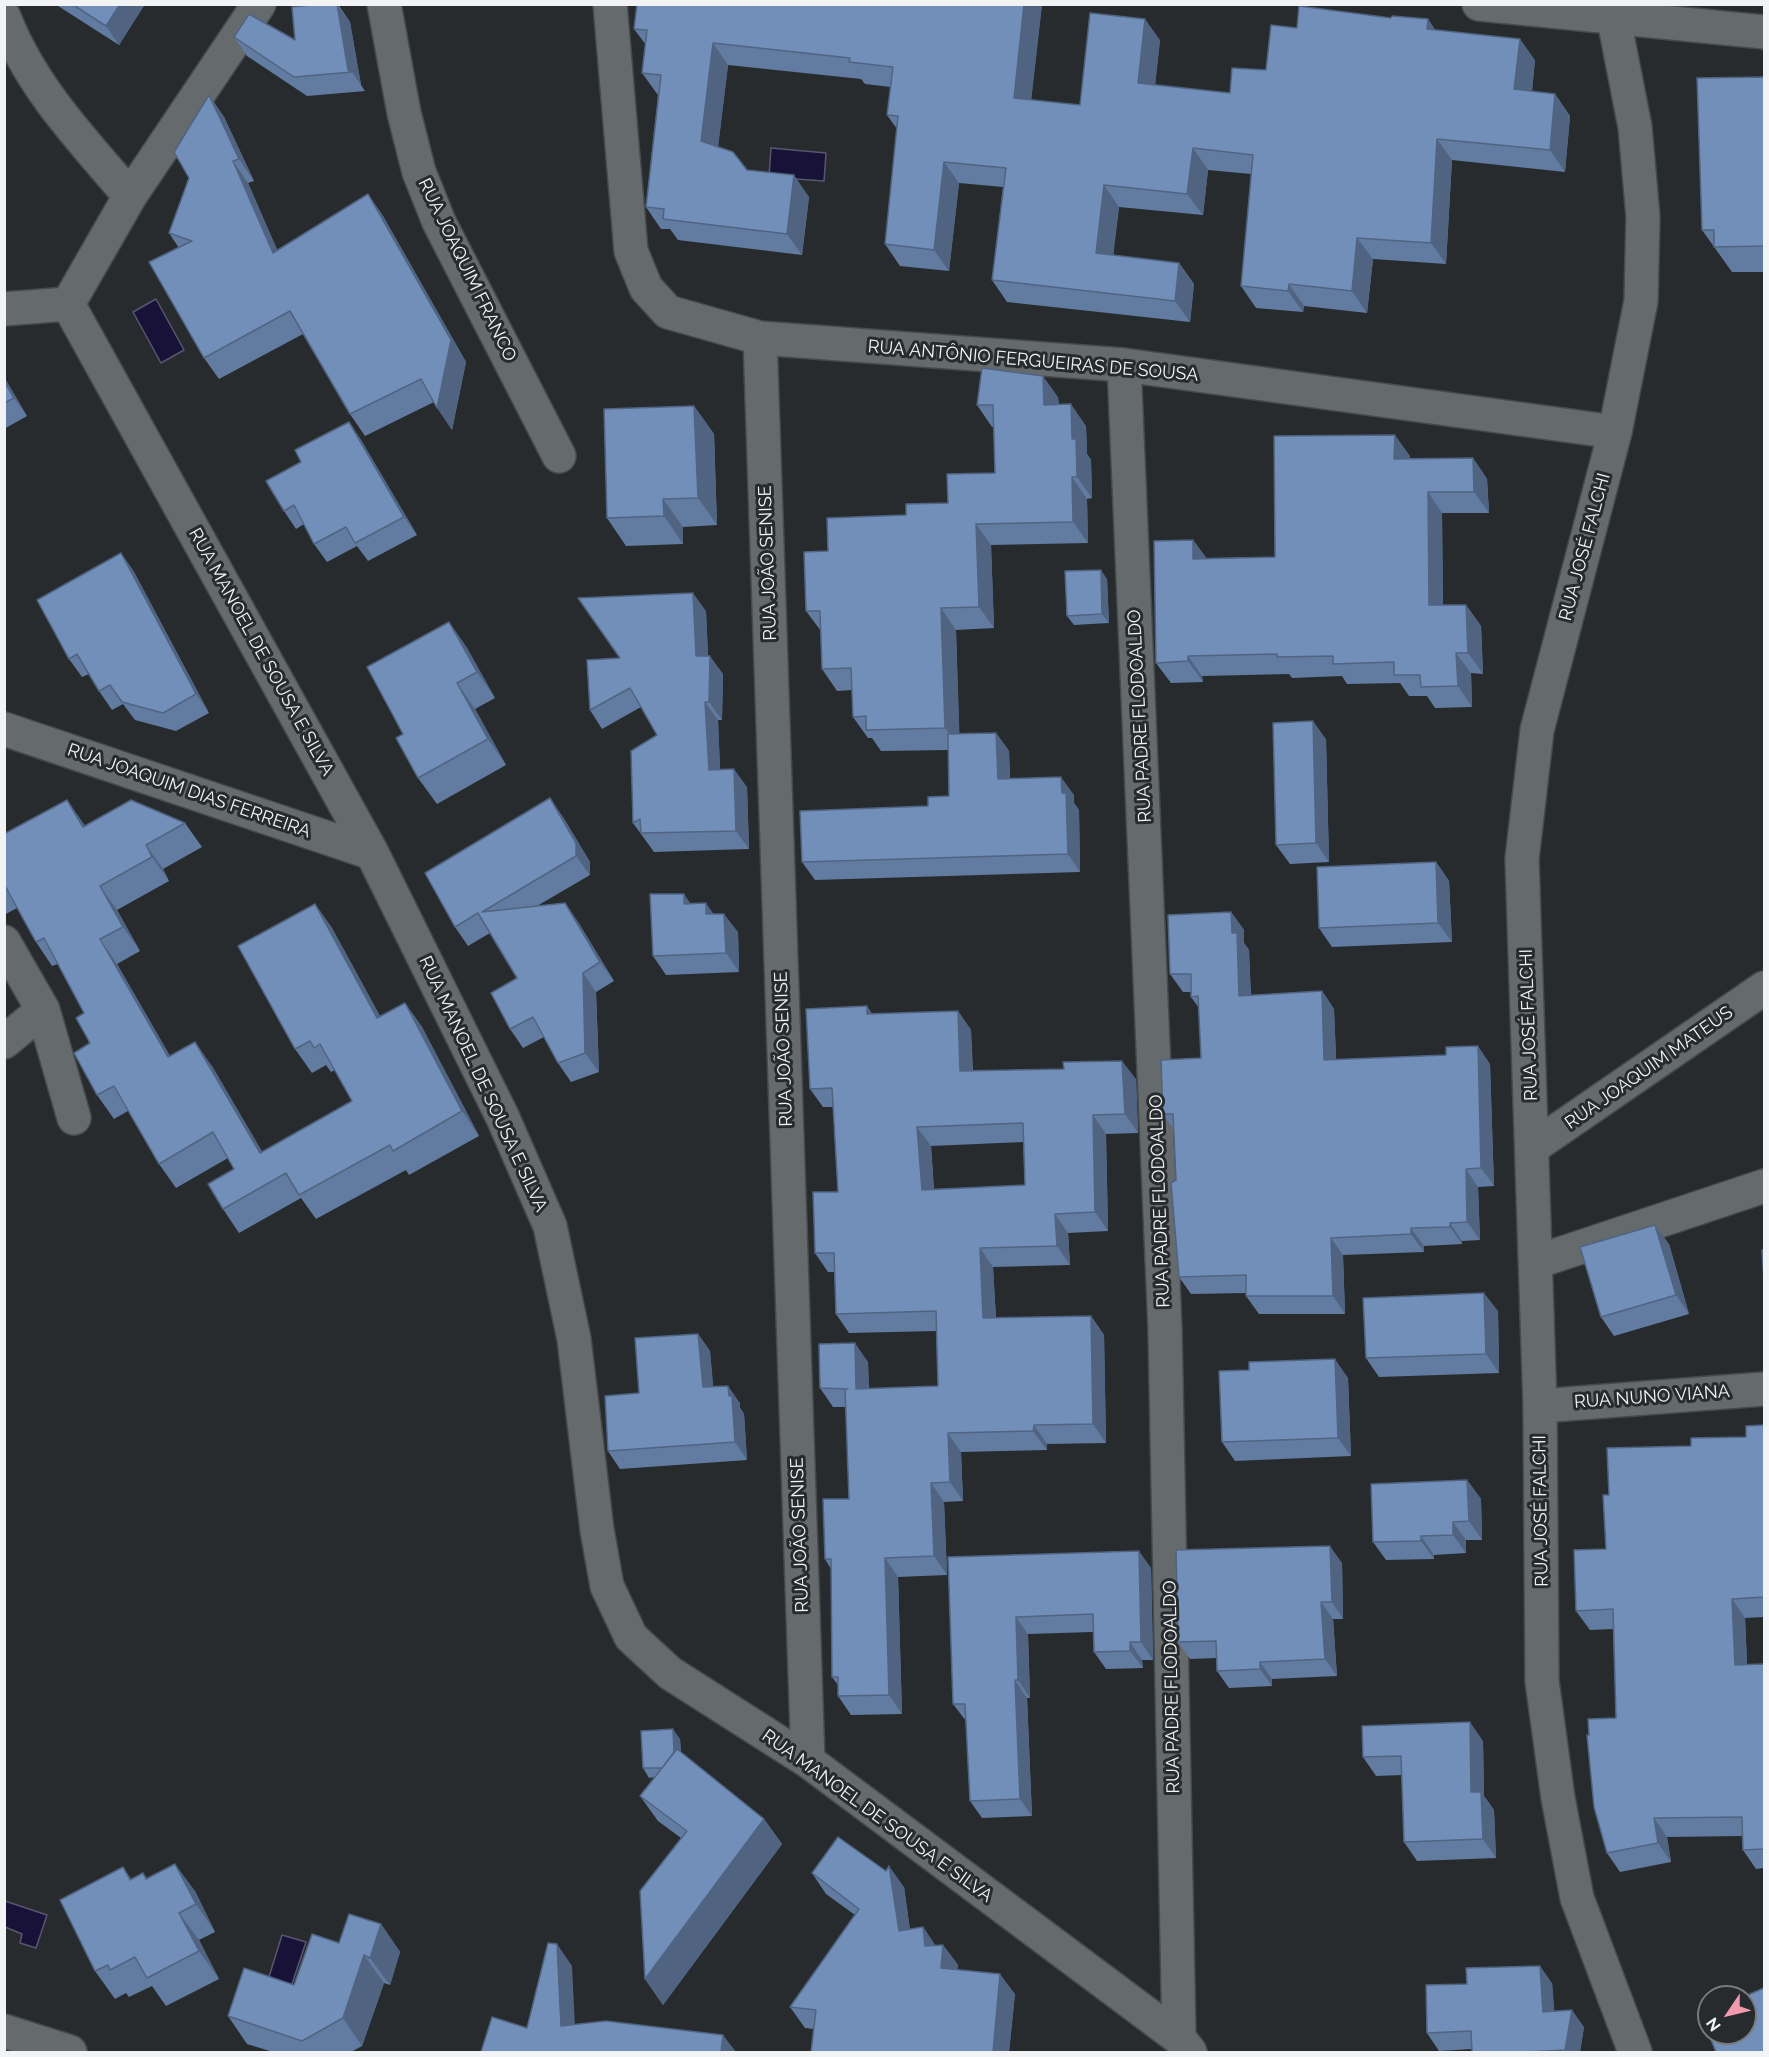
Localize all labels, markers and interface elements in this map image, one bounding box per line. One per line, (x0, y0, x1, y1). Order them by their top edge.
street label: RUA JOAQUIM FRANCO (413, 175, 521, 365)
street label: RUA ANTÔNIO FERGUEIRAS DE SOUSA (867, 336, 1199, 386)
street label: RUA JOSÉ FALCHI (1555, 471, 1615, 623)
street label: RUA JOÃO SENISE (754, 485, 782, 641)
street label: RUA MANOEL DE SOUSA E SILVA (184, 524, 338, 780)
street label: RUA PADRE FLODOALDO (1124, 609, 1156, 823)
street label: RUA JOAQUIM DIAS FERREIRA (64, 739, 314, 843)
street label: RUA JOSÉ FALCHI (1516, 949, 1542, 1101)
street label: RUA MANOEL DE SOUSA E SILVA (414, 953, 552, 1215)
street label: RUA JOÃO SENISE (770, 971, 798, 1127)
street label: RUA JOAQUIM MATEUS (1561, 1002, 1737, 1134)
street label: RUA PADRE FLODOALDO (1145, 1094, 1175, 1308)
street label: RUA NUNO VIANA (1573, 1381, 1731, 1413)
street label: RUA JOSÉ FALCHI (1529, 1435, 1553, 1587)
street label: RUA JOÃO SENISE (786, 1457, 814, 1613)
street label: RUA PADRE FLODOALDO (1159, 1580, 1185, 1794)
street label: RUA MANOEL DE SOUSA E SILVA (757, 1725, 997, 1907)
north arrow (1697, 1985, 1757, 2045)
text: N (1702, 2014, 1725, 2035)

